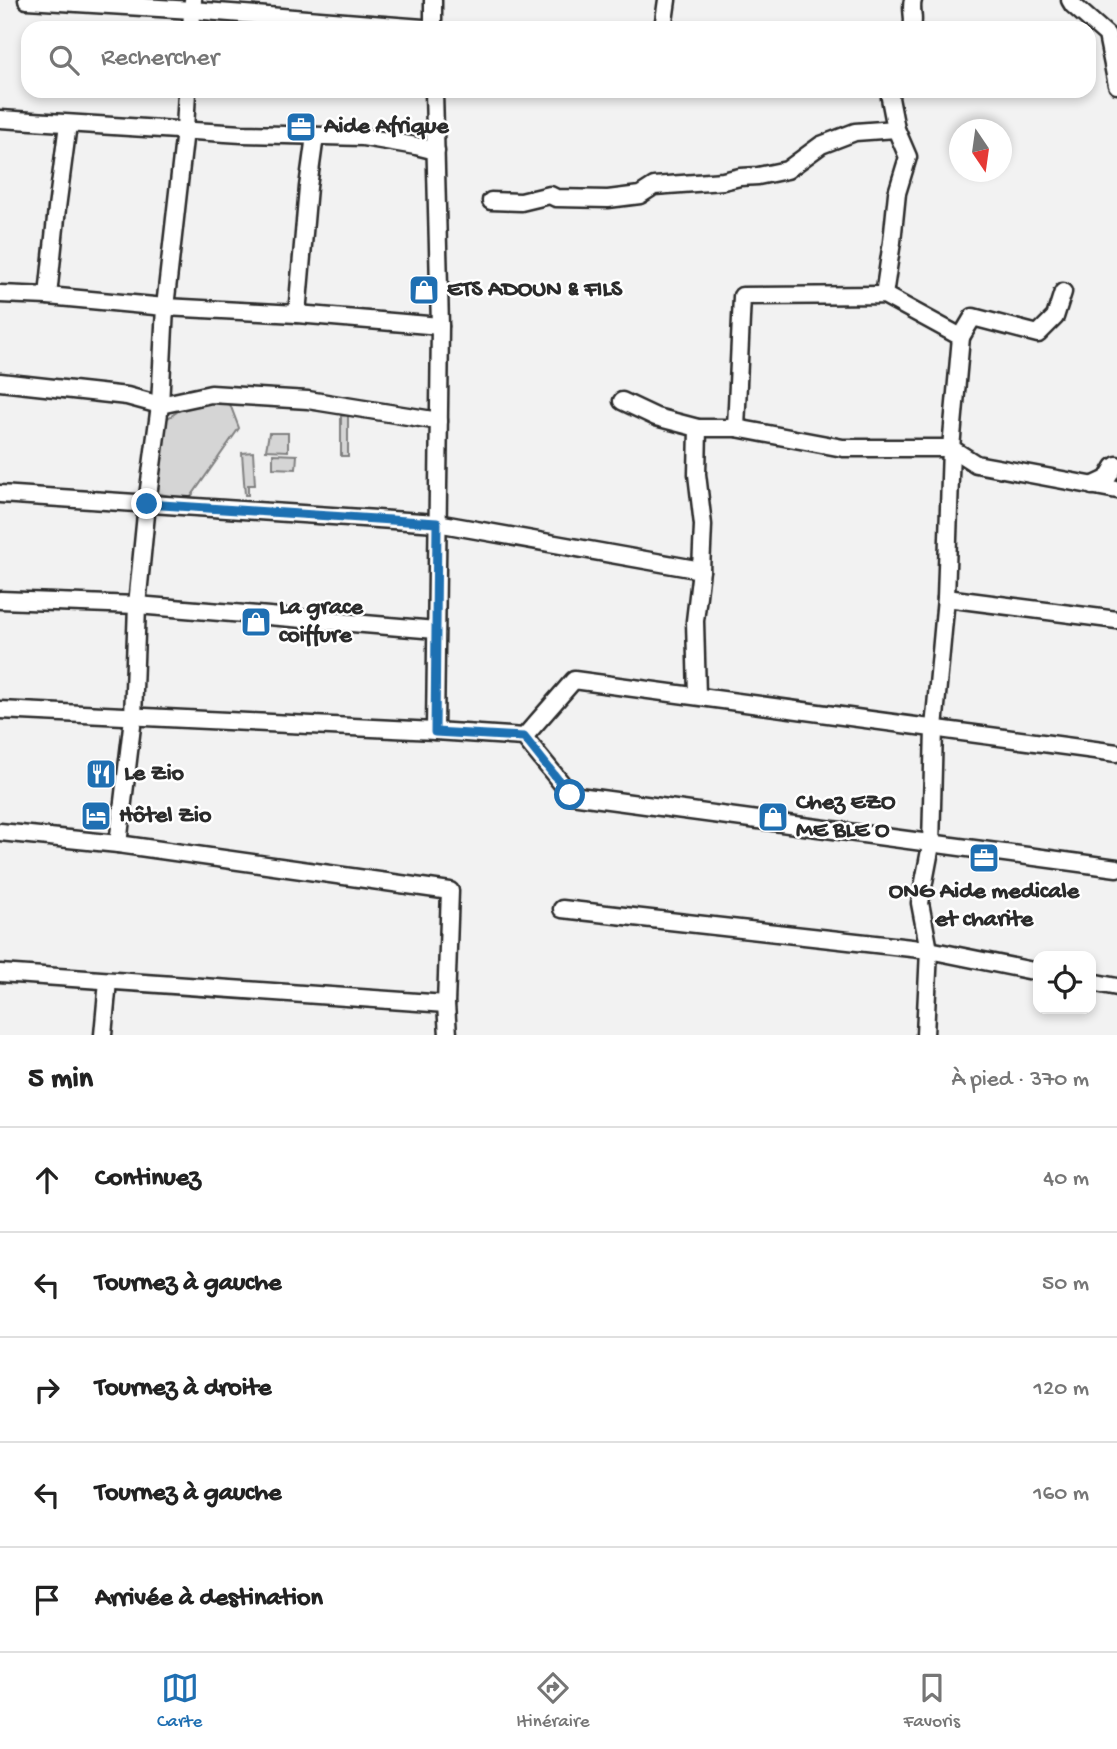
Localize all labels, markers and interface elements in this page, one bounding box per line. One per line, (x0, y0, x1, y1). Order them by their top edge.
search box (21, 21, 1096, 98)
icon: search (45, 41, 83, 79)
text: Rechercher (101, 44, 219, 75)
office icon: Aide Afrique (284, 110, 318, 144)
place label: Aide Afrique (323, 113, 450, 142)
north arrow (949, 119, 1012, 182)
shop icon: ETS ADOUN & FILS (407, 273, 441, 307)
place label: ETS ADOUN & FILS (447, 276, 623, 305)
route end (131, 488, 162, 519)
place label: La grace coiffure (279, 594, 364, 651)
shop icon: La grace coiffure (239, 605, 273, 639)
restaurant icon: Le Zio (84, 757, 118, 791)
place label: Le Zio (124, 760, 185, 789)
route start (554, 779, 585, 810)
place label: Chez EZO ME BLE O (796, 789, 896, 846)
hotel icon: Hôtel Zio (79, 799, 113, 833)
shop icon: Chez EZO ME BLE O (756, 800, 790, 834)
place label: Hôtel Zio (119, 802, 212, 831)
office icon: ONG Aide medicale et charite (967, 841, 1001, 875)
place label: ONG Aide medicale et charite (889, 878, 1081, 935)
map controls (1033, 951, 1096, 1014)
button: locate (1033, 951, 1096, 1014)
text: 5 min (28, 1063, 93, 1098)
text: À pied · 370 m (951, 1067, 1089, 1094)
icon: ahead (28, 1161, 66, 1199)
text: Continuez (95, 1164, 201, 1195)
text: 40 m (1043, 1166, 1089, 1193)
icon: left (28, 1266, 66, 1304)
text: Tournez à gauche (95, 1269, 282, 1300)
text: 50 m (1042, 1271, 1089, 1298)
icon: right (28, 1371, 66, 1409)
text: Tournez à droite (95, 1374, 272, 1405)
text: 120 m (1034, 1376, 1089, 1403)
icon: left (28, 1476, 66, 1514)
text: Tournez à gauche (95, 1479, 282, 1510)
text: 160 m (1033, 1481, 1089, 1508)
icon: arrive (28, 1581, 66, 1619)
text: Arrivée à destination (95, 1584, 323, 1615)
tab: Carte (157, 1669, 202, 1734)
tab: Itinéraire (516, 1669, 589, 1734)
tab: Favoris (904, 1669, 960, 1734)

